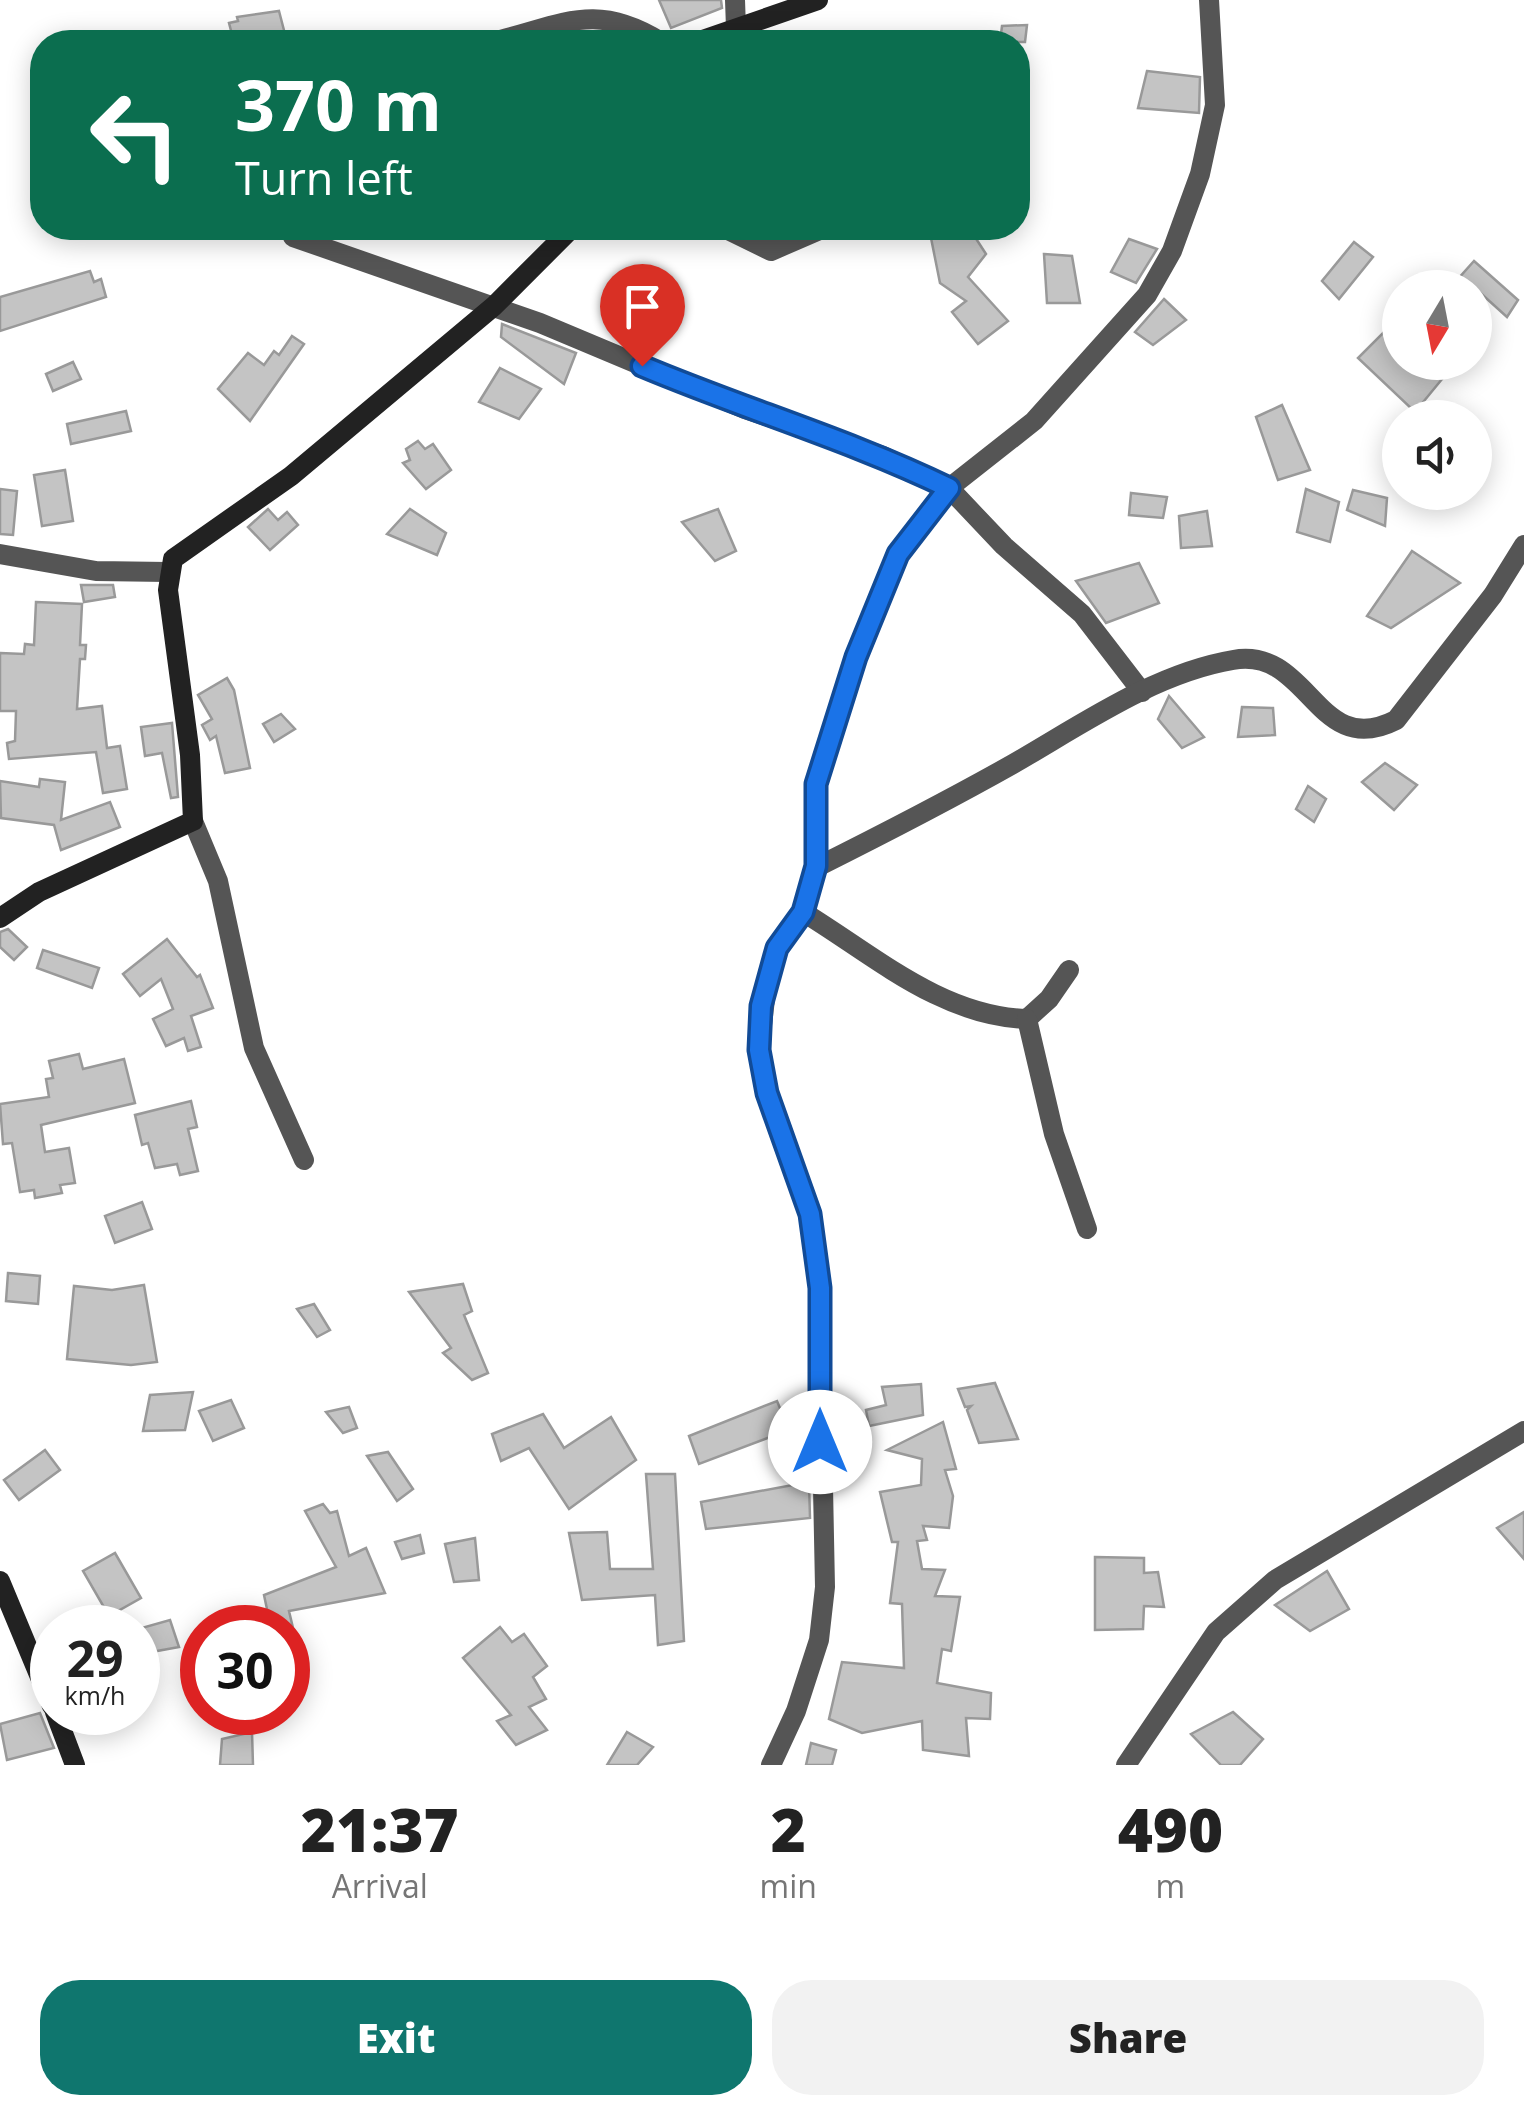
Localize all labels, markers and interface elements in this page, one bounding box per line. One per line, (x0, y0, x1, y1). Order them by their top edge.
text: 370 m (235, 56, 442, 152)
icon: left (70, 70, 200, 200)
text: Turn left (235, 147, 413, 208)
pin (600, 264, 685, 367)
north arrow (1382, 270, 1492, 380)
map controls (1382, 270, 1492, 510)
icon: arrive (615, 279, 670, 334)
button: sound (1382, 400, 1492, 510)
position arrow (768, 1390, 872, 1494)
speed limit sign: 30 (180, 1605, 310, 1735)
text: 29 (66, 1624, 124, 1692)
text: km/h (65, 1678, 125, 1712)
text: 21:37 (301, 1788, 459, 1870)
text: 2 (771, 1788, 806, 1870)
text: 490 (1118, 1788, 1223, 1870)
text: Arrival (332, 1864, 428, 1907)
text: min (760, 1864, 817, 1907)
text: m (1156, 1864, 1185, 1907)
button: Exit (40, 1980, 752, 2095)
button: Share (772, 1980, 1484, 2095)

